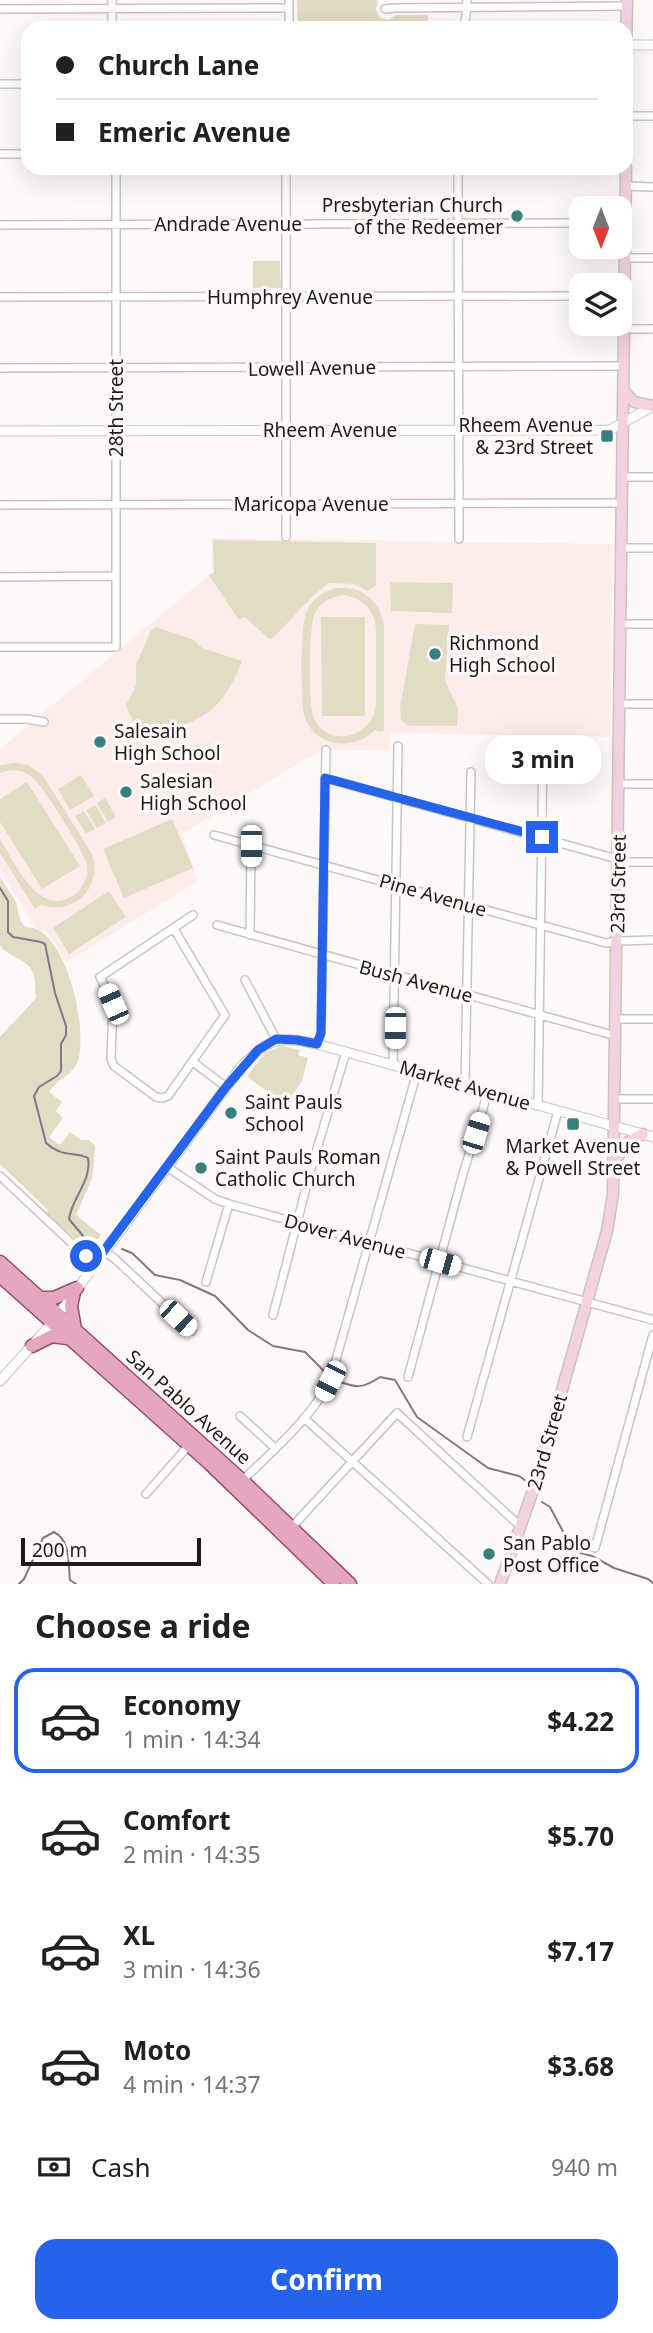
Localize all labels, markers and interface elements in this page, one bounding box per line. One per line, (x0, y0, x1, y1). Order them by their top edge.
text: Church Lane (98, 47, 259, 83)
text: Emeric Avenue (98, 114, 291, 150)
place label: Presbyterian Church of the Redeemer (322, 192, 503, 240)
north arrow (569, 196, 632, 259)
map controls (569, 196, 632, 336)
marker: Presbyterian Church of the Redeemer (509, 208, 525, 224)
street label: Andrade Avenue (154, 211, 302, 237)
button: layers (569, 273, 632, 336)
street label: Humphrey Avenue (207, 284, 373, 310)
street label: Lowell Avenue (248, 354, 376, 382)
street label: 28th Street (103, 359, 129, 457)
place label: Rheem Avenue & 23rd Street (459, 412, 593, 460)
street label: Rheem Avenue (263, 417, 397, 443)
marker: Rheem Avenue & 23rd Street (599, 428, 615, 444)
street label: Maricopa Avenue (233, 491, 389, 517)
place label: Richmond High School (449, 630, 556, 678)
marker: Richmond High School (427, 646, 443, 662)
place label: Salesain High School (114, 718, 221, 766)
marker: Salesain High School (92, 734, 108, 750)
callout: 3 min (484, 736, 600, 784)
text: 3 min (511, 743, 575, 775)
place label: Salesian High School (140, 768, 247, 816)
marker: Salesian High School (118, 784, 134, 800)
route end (526, 821, 558, 853)
car (241, 825, 262, 867)
street label: 23rd Street (604, 834, 632, 934)
street label: Pine Avenue (376, 867, 490, 923)
street label: Bush Avenue (356, 953, 476, 1009)
car (95, 981, 132, 1027)
car (385, 1007, 406, 1049)
street label: Market Avenue (396, 1054, 534, 1116)
place label: Saint Pauls School (245, 1089, 342, 1137)
marker: Saint Pauls School (223, 1105, 239, 1121)
car (460, 1110, 493, 1156)
marker: Market Avenue & Powell Street (565, 1116, 581, 1132)
place label: Market Avenue & Powell Street (505, 1133, 641, 1181)
place label: Saint Pauls Roman Catholic Church (215, 1144, 381, 1192)
marker: Saint Pauls Roman Catholic Church (193, 1160, 209, 1176)
street label: Dover Avenue (281, 1207, 409, 1265)
route start (70, 1240, 102, 1272)
car (417, 1246, 464, 1278)
car (156, 1296, 201, 1340)
street label: San Pablo Avenue (121, 1344, 257, 1470)
car (312, 1358, 349, 1404)
street label: 23rd Street (521, 1391, 573, 1493)
place label: San Pablo Post Office (503, 1530, 600, 1578)
scale bar (21, 1535, 201, 1567)
text: 200 m (32, 1537, 87, 1563)
marker: San Pablo Post Office (481, 1546, 497, 1562)
text: Choose a ride (35, 1604, 251, 1647)
text: Economy (123, 1687, 241, 1723)
icon: car (39, 1689, 102, 1752)
text: $4.22 (547, 1703, 614, 1739)
text: 1 min · 14:34 (123, 1723, 261, 1755)
text: Comfort (123, 1802, 231, 1838)
icon: car (39, 1804, 102, 1867)
text: $5.70 (547, 1818, 614, 1854)
text: 2 min · 14:35 (123, 1838, 261, 1870)
text: XL (123, 1917, 155, 1953)
icon: car (39, 1919, 102, 1982)
text: $7.17 (547, 1933, 614, 1969)
text: 3 min · 14:36 (123, 1953, 261, 1985)
text: Moto (123, 2032, 191, 2068)
icon: car (39, 2034, 102, 2097)
text: $3.68 (547, 2048, 614, 2084)
text: 4 min · 14:37 (123, 2068, 261, 2100)
icon: cash (35, 2148, 73, 2186)
text: Cash (91, 2149, 151, 2185)
text: 940 m (551, 2151, 618, 2183)
button: Confirm (35, 2239, 618, 2319)

